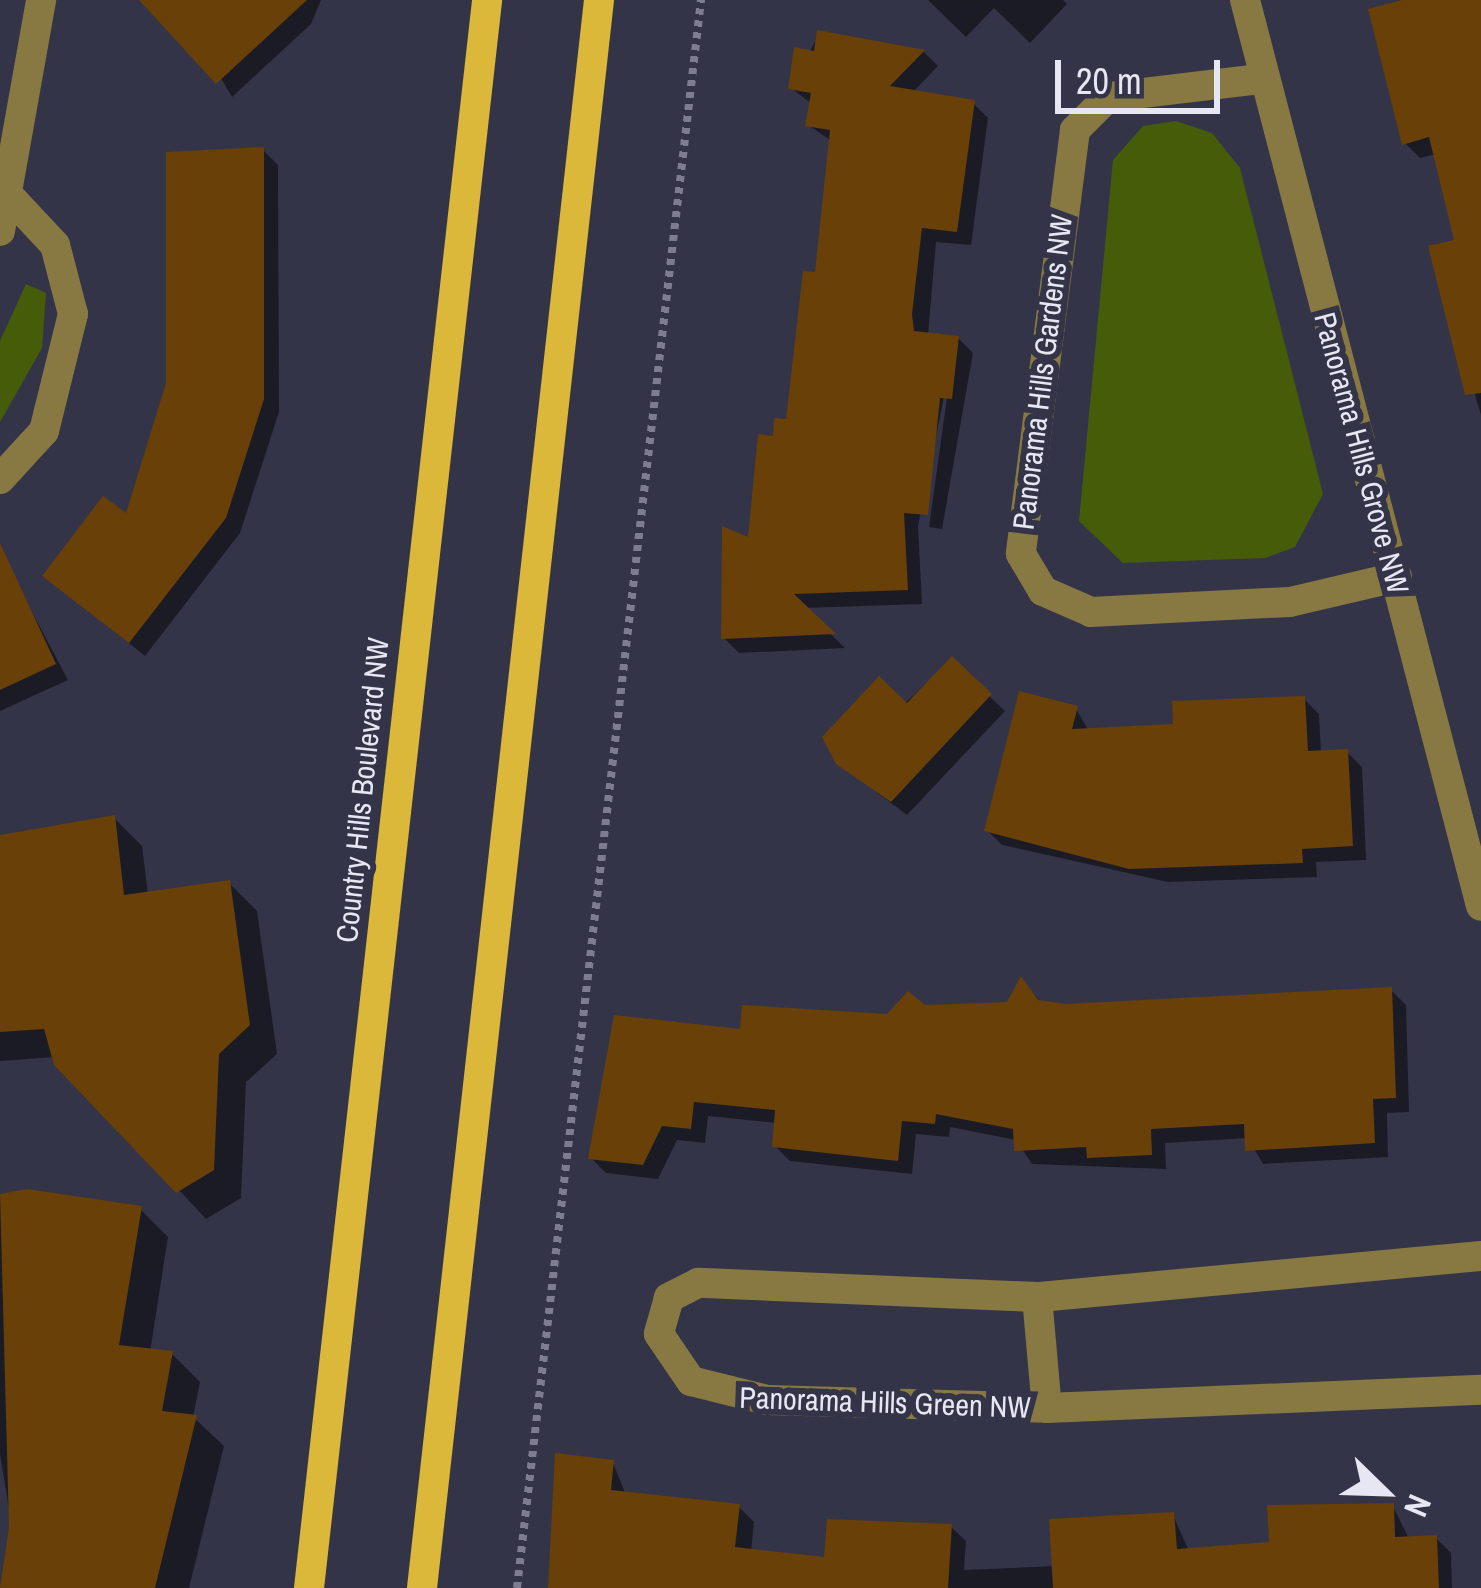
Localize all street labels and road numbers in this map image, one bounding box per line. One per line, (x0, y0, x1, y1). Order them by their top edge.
street label: Panorama Hills Gardens NW (1005, 212, 1079, 532)
street label: Panorama Hills Grove NW (1307, 308, 1417, 598)
street label: Country Hills Boulevard NW (328, 636, 396, 944)
street label: Panorama Hills Green NW (739, 1379, 1031, 1425)

